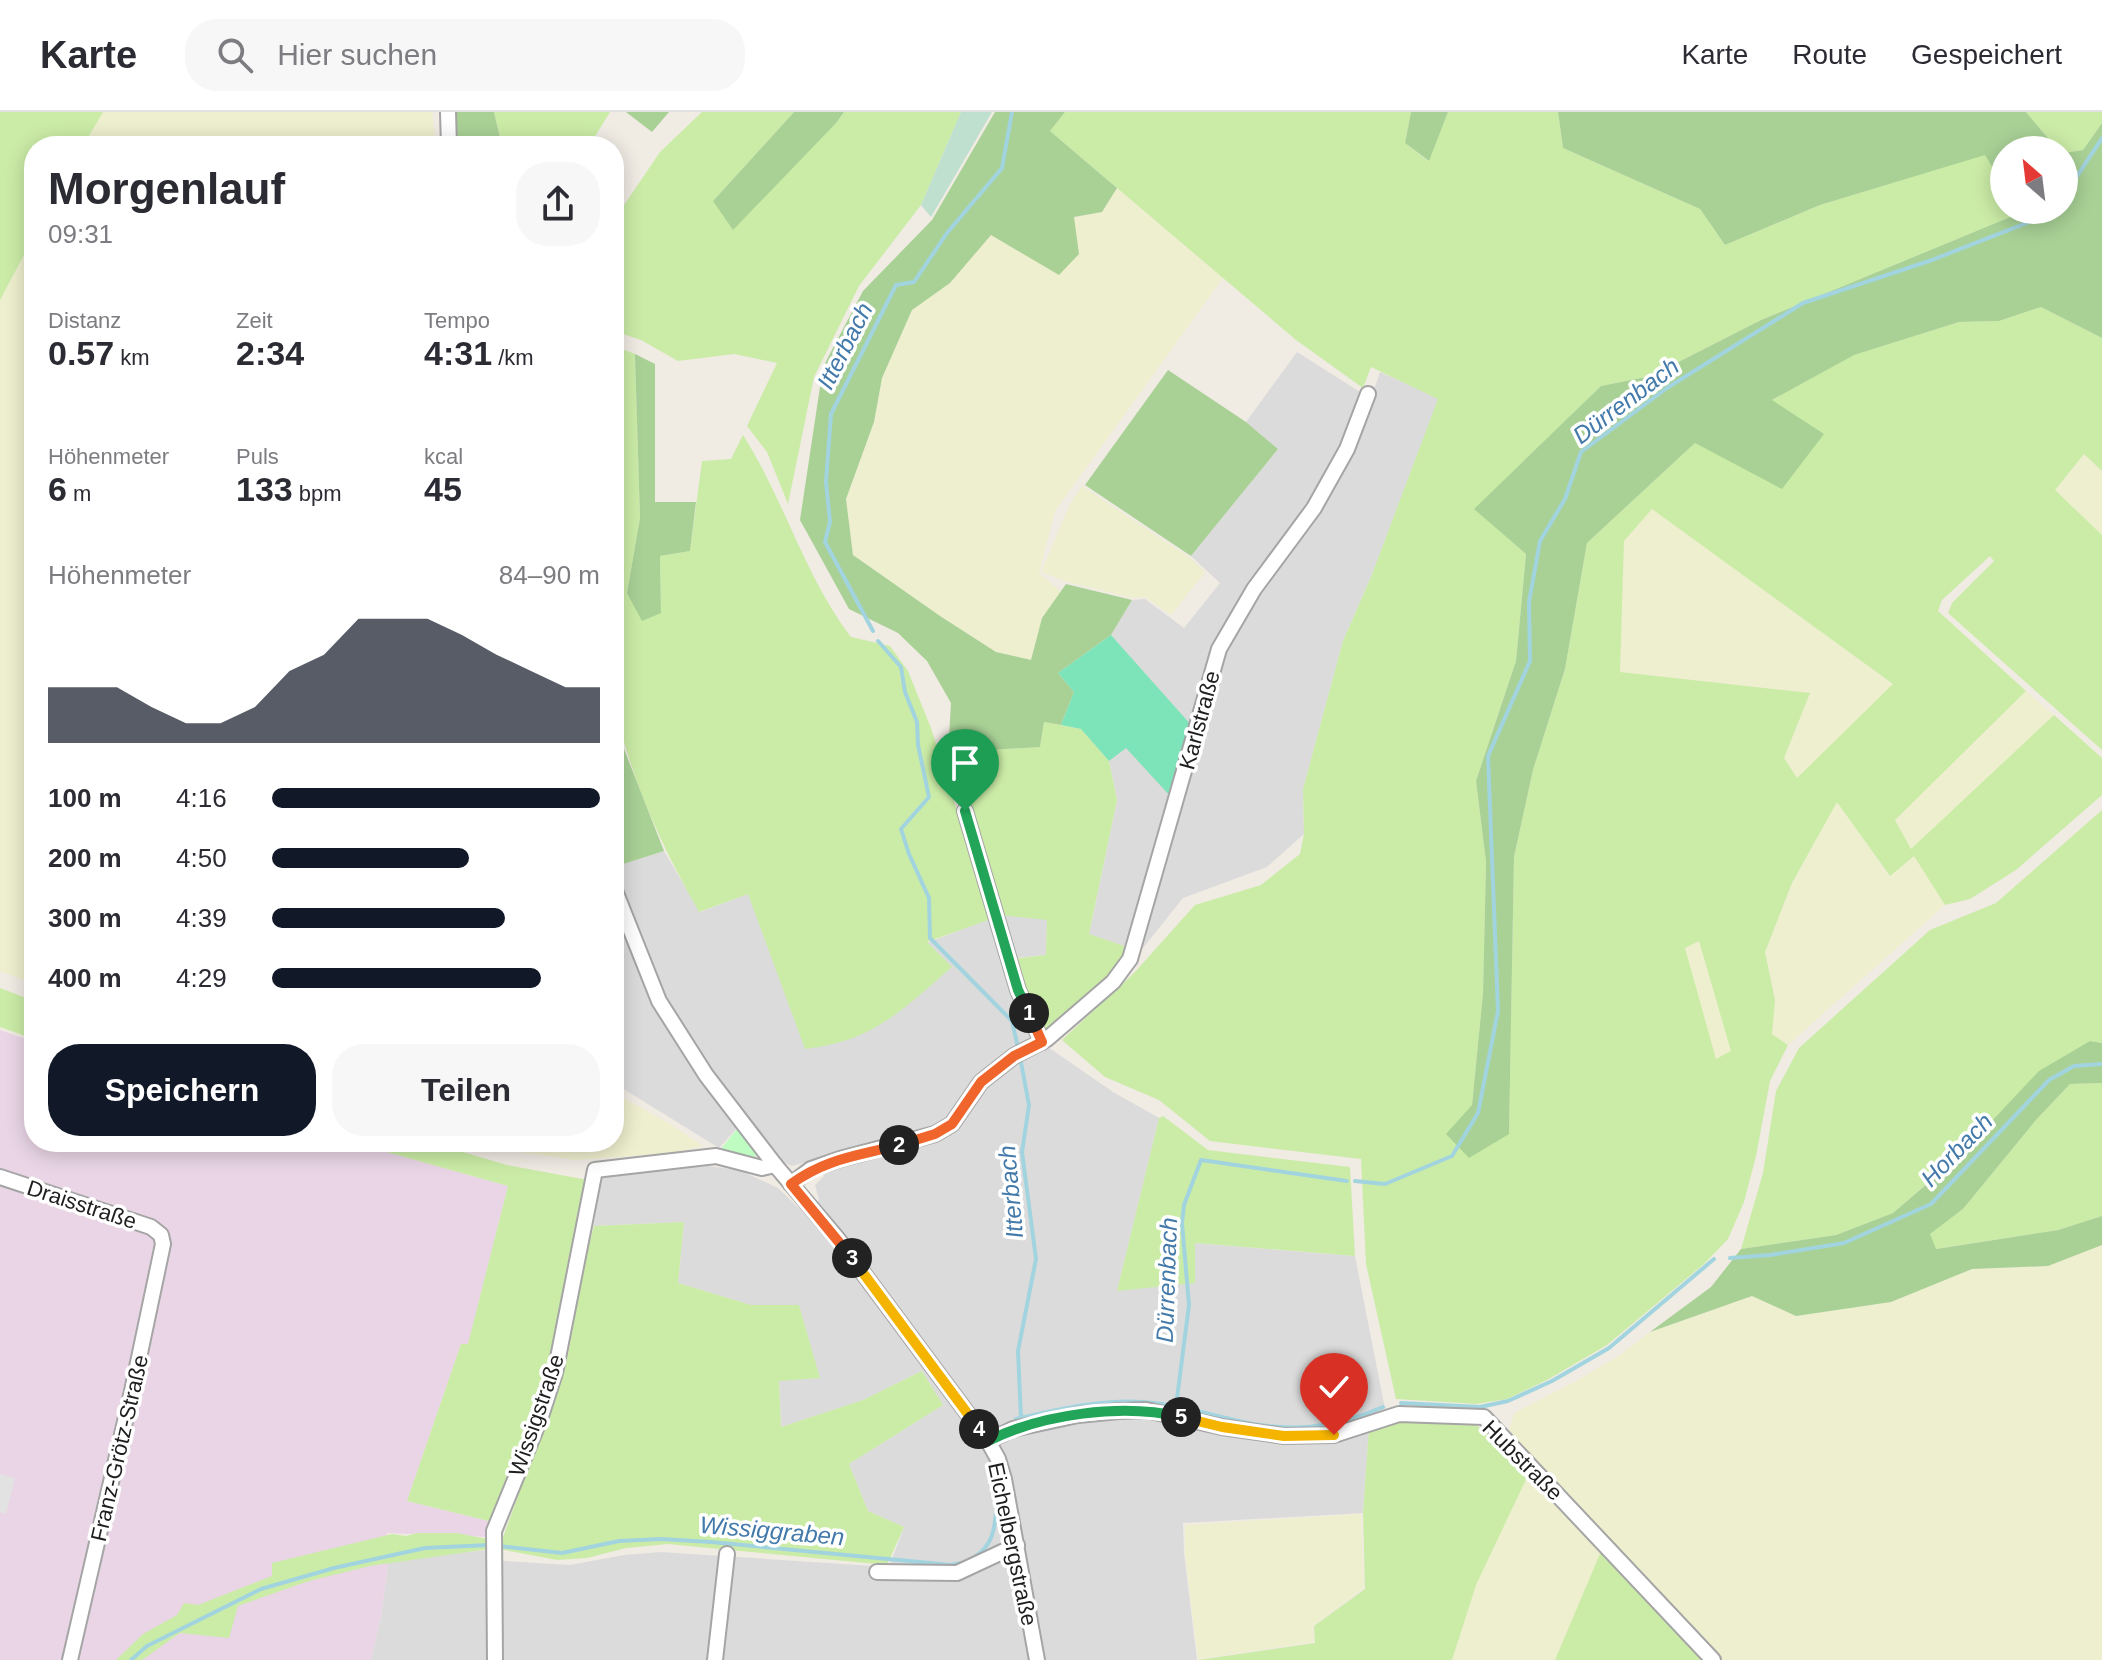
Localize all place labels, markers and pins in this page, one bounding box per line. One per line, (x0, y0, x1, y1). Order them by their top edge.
pin (931, 729, 999, 811)
pin: 1 (1009, 993, 1049, 1033)
pin: 2 (879, 1125, 919, 1165)
pin: 3 (832, 1238, 872, 1278)
pin (1300, 1353, 1368, 1435)
pin: 5 (1161, 1397, 1201, 1437)
pin: 4 (959, 1409, 999, 1449)

